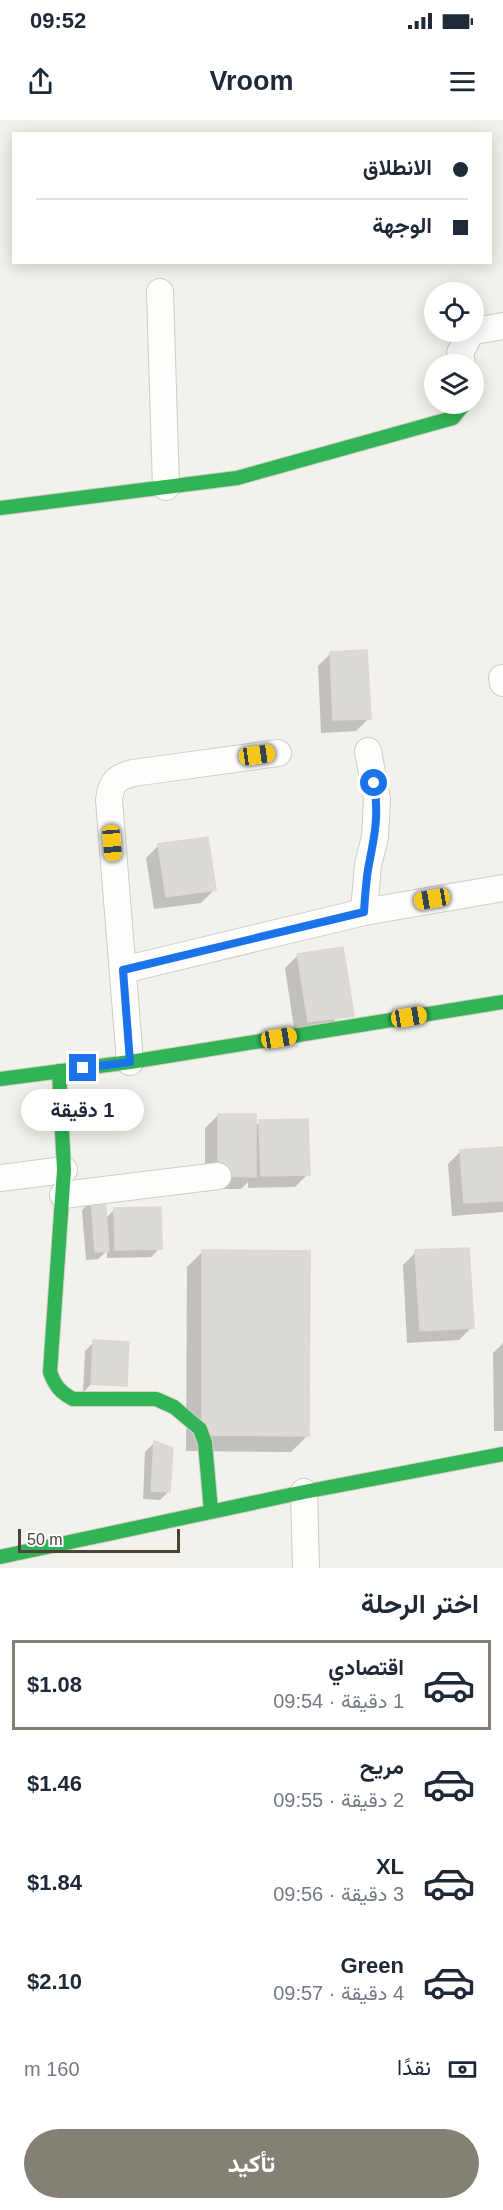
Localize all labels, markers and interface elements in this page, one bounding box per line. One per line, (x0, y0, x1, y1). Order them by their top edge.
text: 09:52 (30, 8, 86, 33)
icon: share (24, 65, 57, 98)
icon: menu (446, 65, 479, 98)
text: Vroom (209, 66, 294, 96)
text: الانطلاق (363, 155, 432, 180)
text: الوجهة (372, 213, 432, 238)
map controls (424, 282, 484, 414)
button: locate (424, 282, 484, 342)
button: layers (424, 354, 484, 414)
car (238, 744, 276, 766)
route start (360, 769, 387, 796)
car (101, 824, 123, 862)
car (413, 887, 451, 911)
car (390, 1005, 428, 1029)
car (260, 1026, 298, 1050)
route end (69, 1054, 96, 1081)
callout: 1 دقيقة (22, 1089, 144, 1131)
text: 1 دقيقة (51, 1099, 114, 1121)
scale bar (18, 1526, 180, 1554)
text: 50 m (27, 1531, 63, 1548)
text: اختر الرحلة (361, 1589, 479, 1619)
text: اقتصادي (328, 1655, 404, 1680)
icon: car (422, 1658, 476, 1712)
text: $1.08 (27, 1672, 82, 1697)
text: 1 دقيقة · 09:54 (273, 1690, 404, 1712)
text: مريح (360, 1754, 404, 1779)
icon: car (422, 1757, 476, 1811)
text: $1.46 (27, 1771, 82, 1796)
text: 2 دقيقة · 09:55 (273, 1789, 404, 1811)
text: XL (376, 1854, 404, 1879)
icon: car (422, 1856, 476, 1910)
text: $1.84 (27, 1870, 82, 1895)
text: 3 دقيقة · 09:56 (273, 1883, 404, 1905)
text: Green (340, 1953, 404, 1978)
icon: car (422, 1955, 476, 2009)
text: $2.10 (27, 1969, 82, 1994)
text: 4 دقيقة · 09:57 (273, 1982, 404, 2004)
icon: cash (446, 2053, 479, 2086)
text: نقدًا (397, 2055, 431, 2080)
text: 160 m (24, 2058, 80, 2080)
button: تأكيد (24, 2129, 479, 2198)

